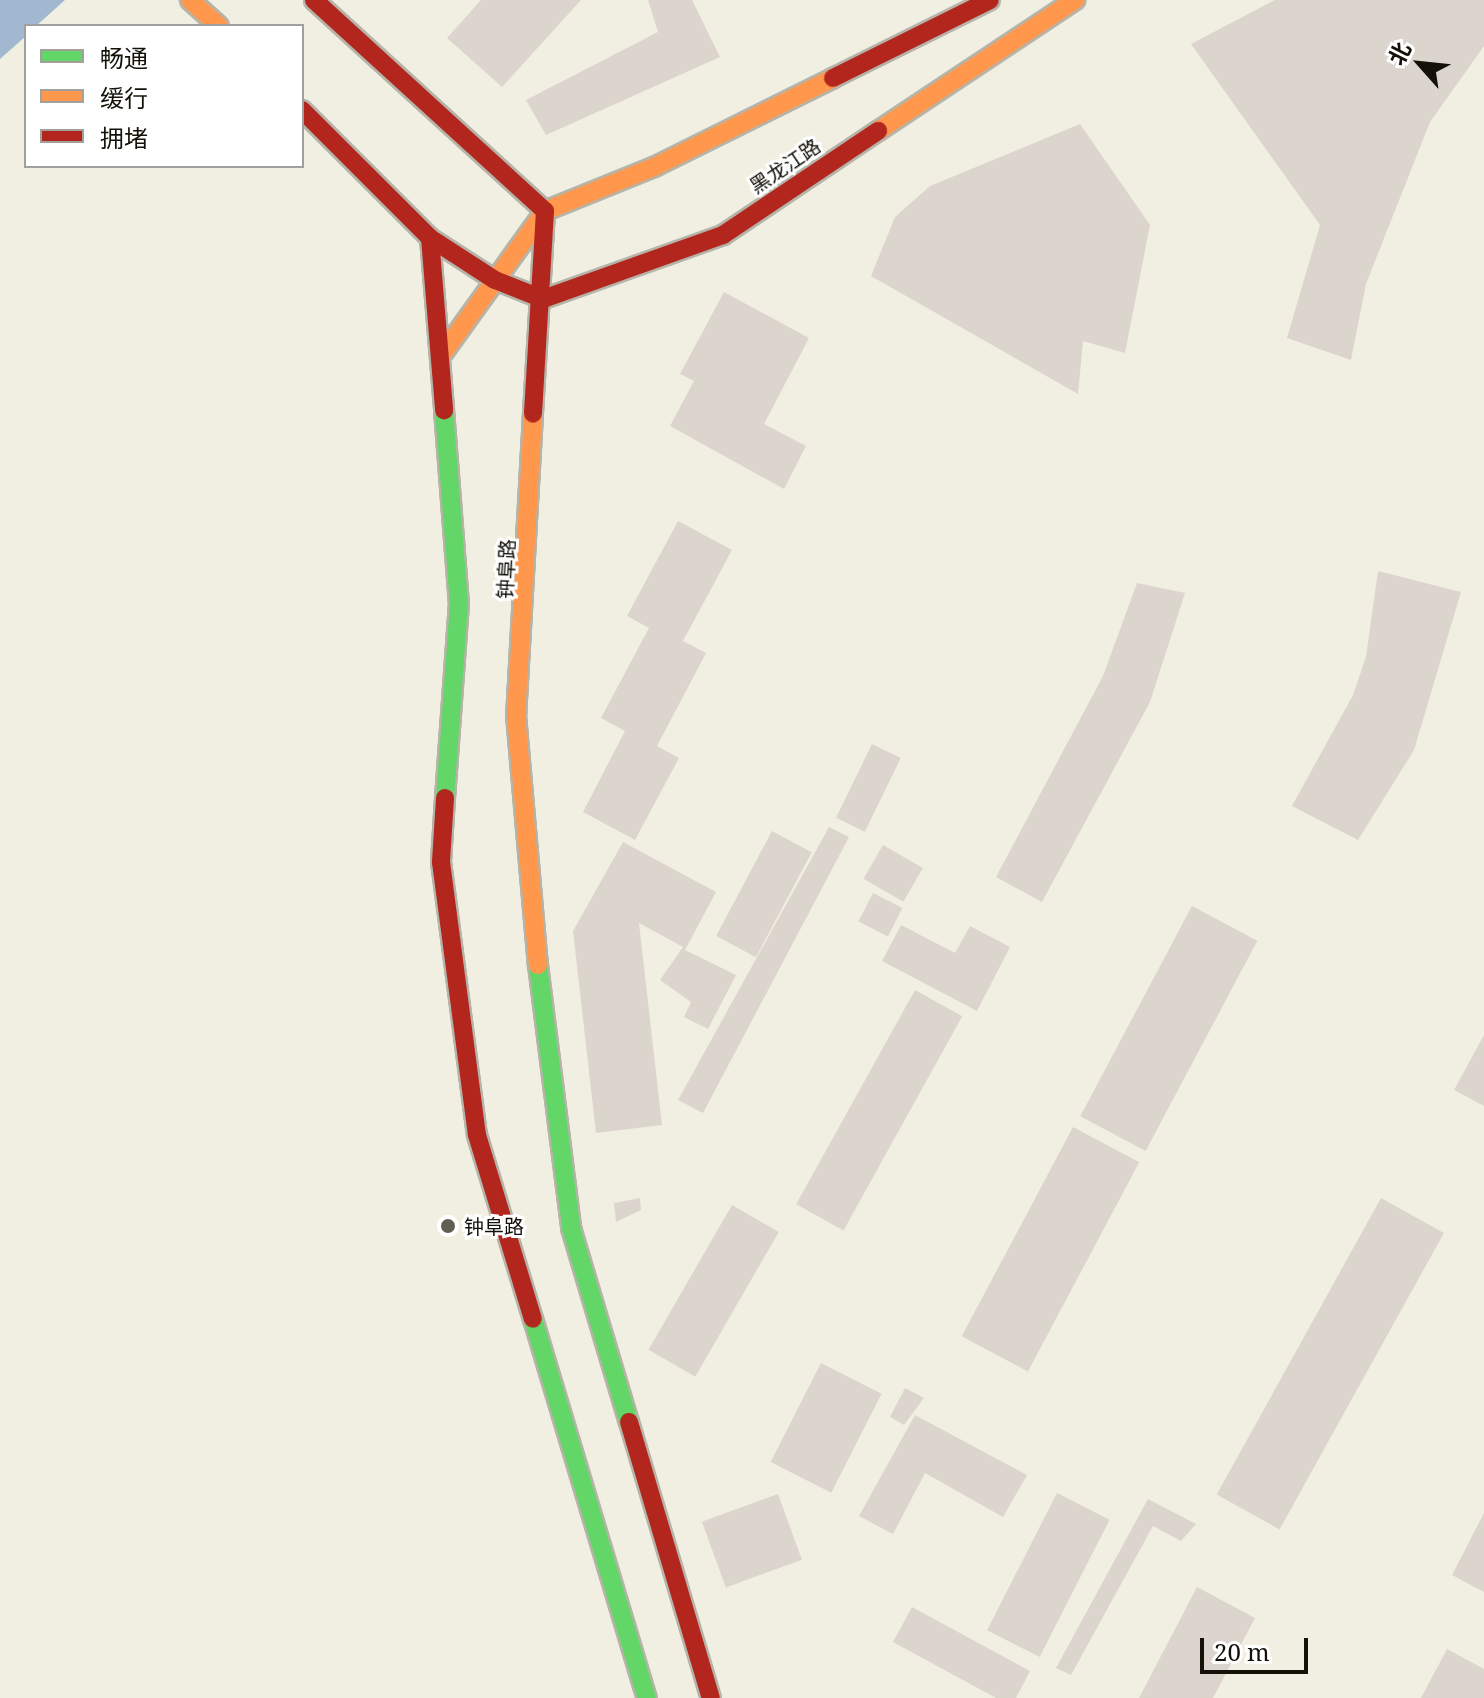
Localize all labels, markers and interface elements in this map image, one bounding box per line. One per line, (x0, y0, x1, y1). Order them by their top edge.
legend (24, 24, 304, 168)
north arrow (1380, 24, 1460, 104)
text: 北 (1380, 36, 1417, 70)
text: 畅通 (100, 41, 148, 74)
text: 缓行 (100, 81, 148, 114)
text: 拥堵 (100, 121, 148, 154)
street label: 黑龙江路 (745, 134, 825, 198)
street label: 钟阜路 (492, 538, 520, 600)
place label: 钟阜路 (464, 1214, 524, 1238)
marker: 钟阜路 (439, 1217, 457, 1235)
scale bar (1204, 1622, 1312, 1672)
text: 20 m (1214, 1635, 1270, 1668)

